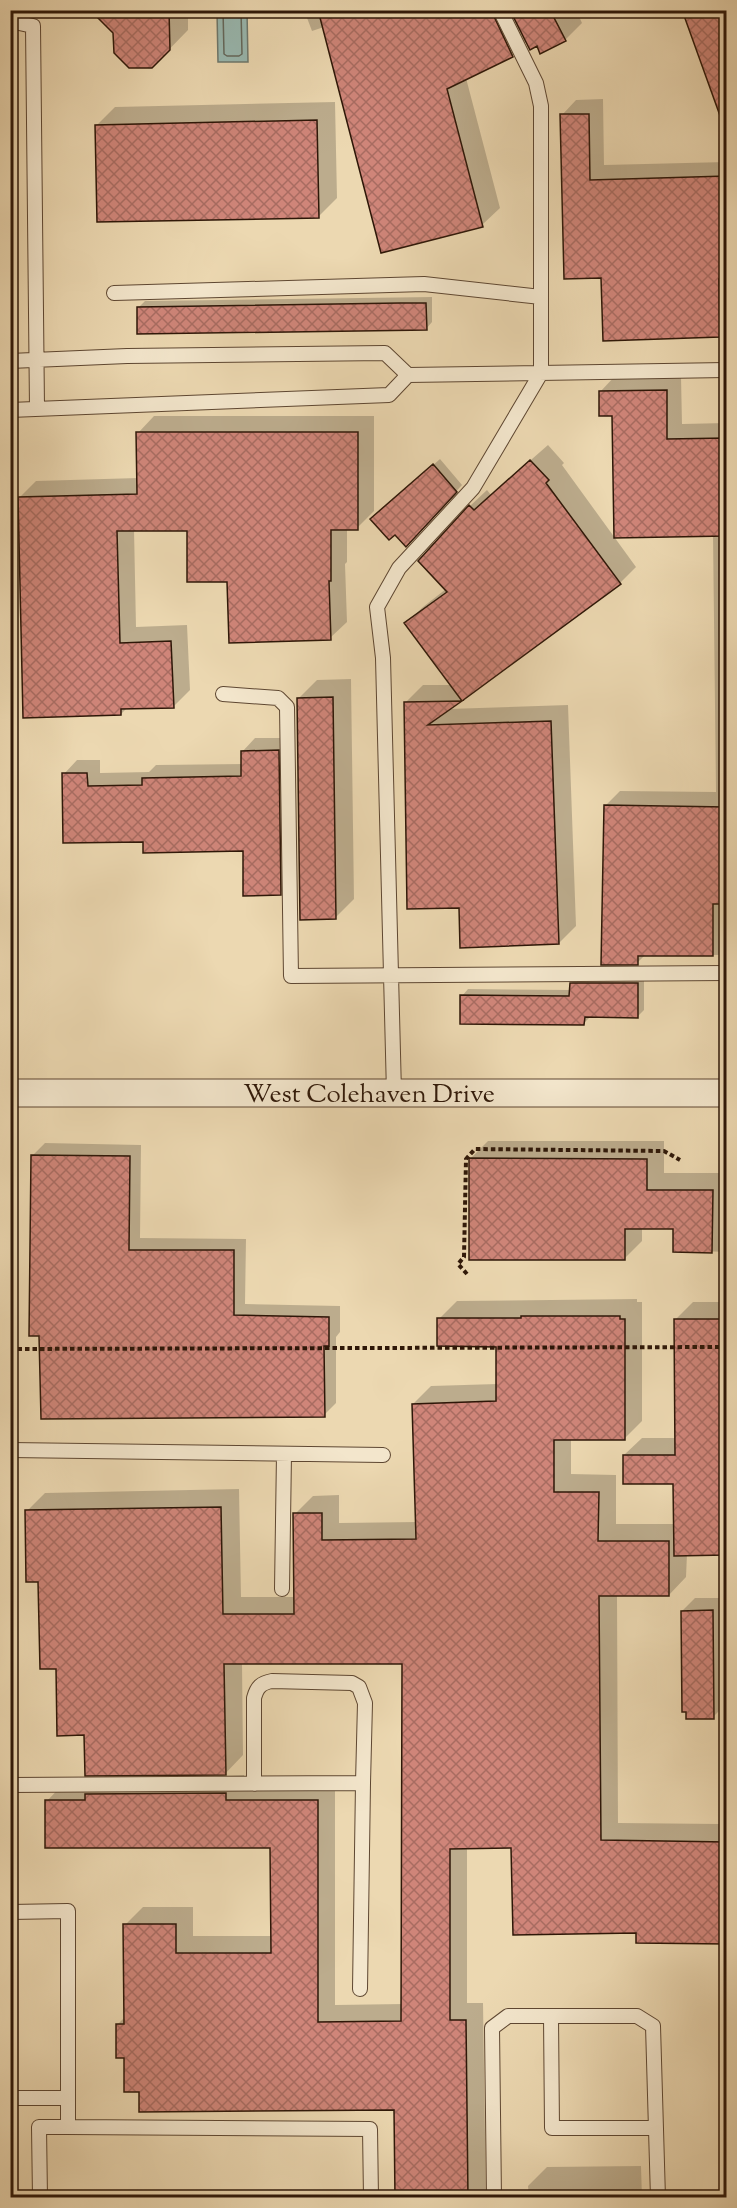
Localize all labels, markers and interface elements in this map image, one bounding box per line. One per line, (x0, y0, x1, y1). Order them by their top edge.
street label: West Colehaven Drive (243, 1077, 495, 1114)

